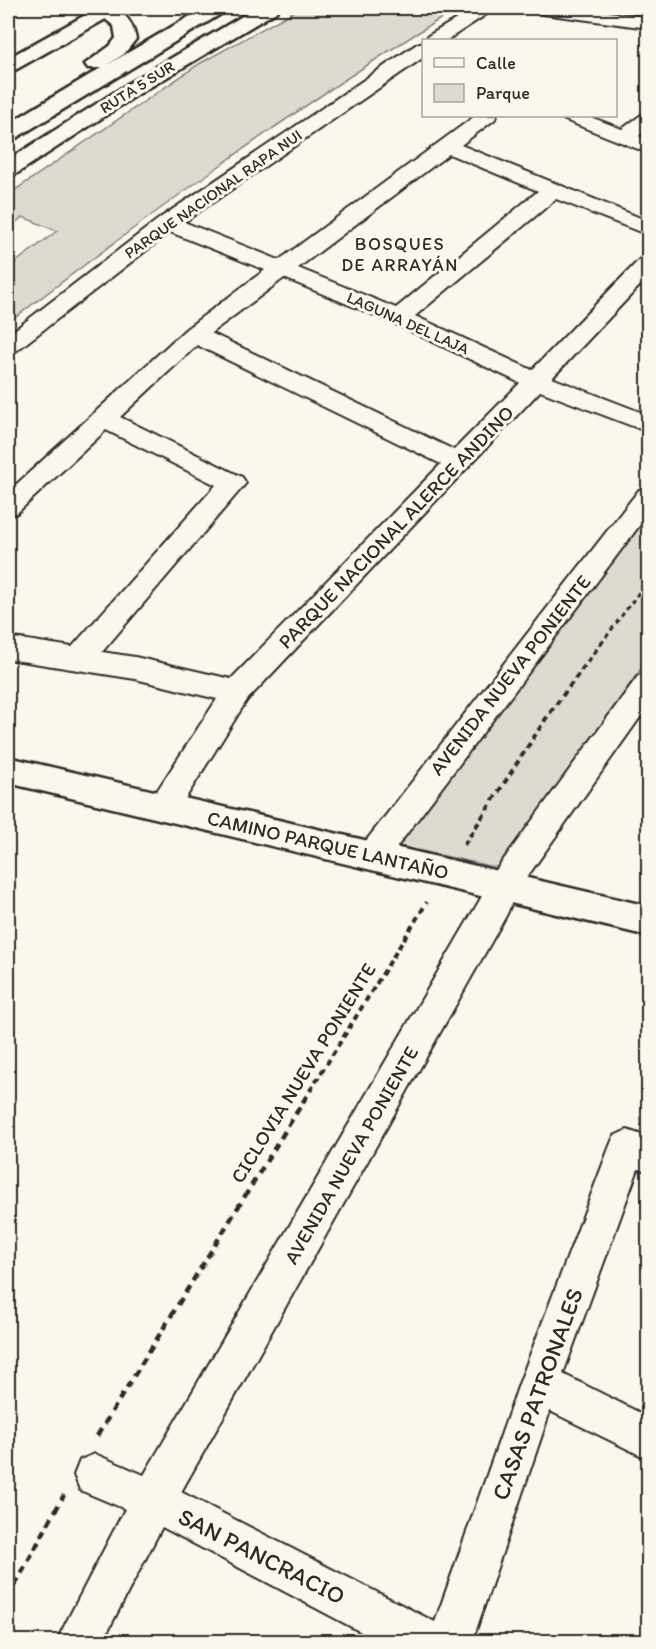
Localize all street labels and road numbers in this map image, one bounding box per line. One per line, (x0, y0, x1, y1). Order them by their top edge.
street label: RUTA 5 SUR (96, 56, 178, 117)
street label: PARQUE NACIONAL RAPA NUI (121, 125, 305, 263)
street label: LAGUNA DEL LAJA (344, 287, 472, 359)
street label: PARQUE NACIONAL ALERCE ANDINO (273, 400, 519, 654)
street label: AVENIDA NUEVA PONIENTE (424, 570, 596, 780)
street label: CAMINO PARQUE LANTAÑO (205, 806, 451, 884)
street label: CICLOVIA NUEVA PONIENTE (225, 959, 381, 1187)
street label: AVENIDA NUEVA PONIENTE (279, 1042, 423, 1268)
street label: CASAS PATRONALES (485, 1284, 589, 1504)
street label: SAN PANCRACIO (174, 1501, 350, 1611)

